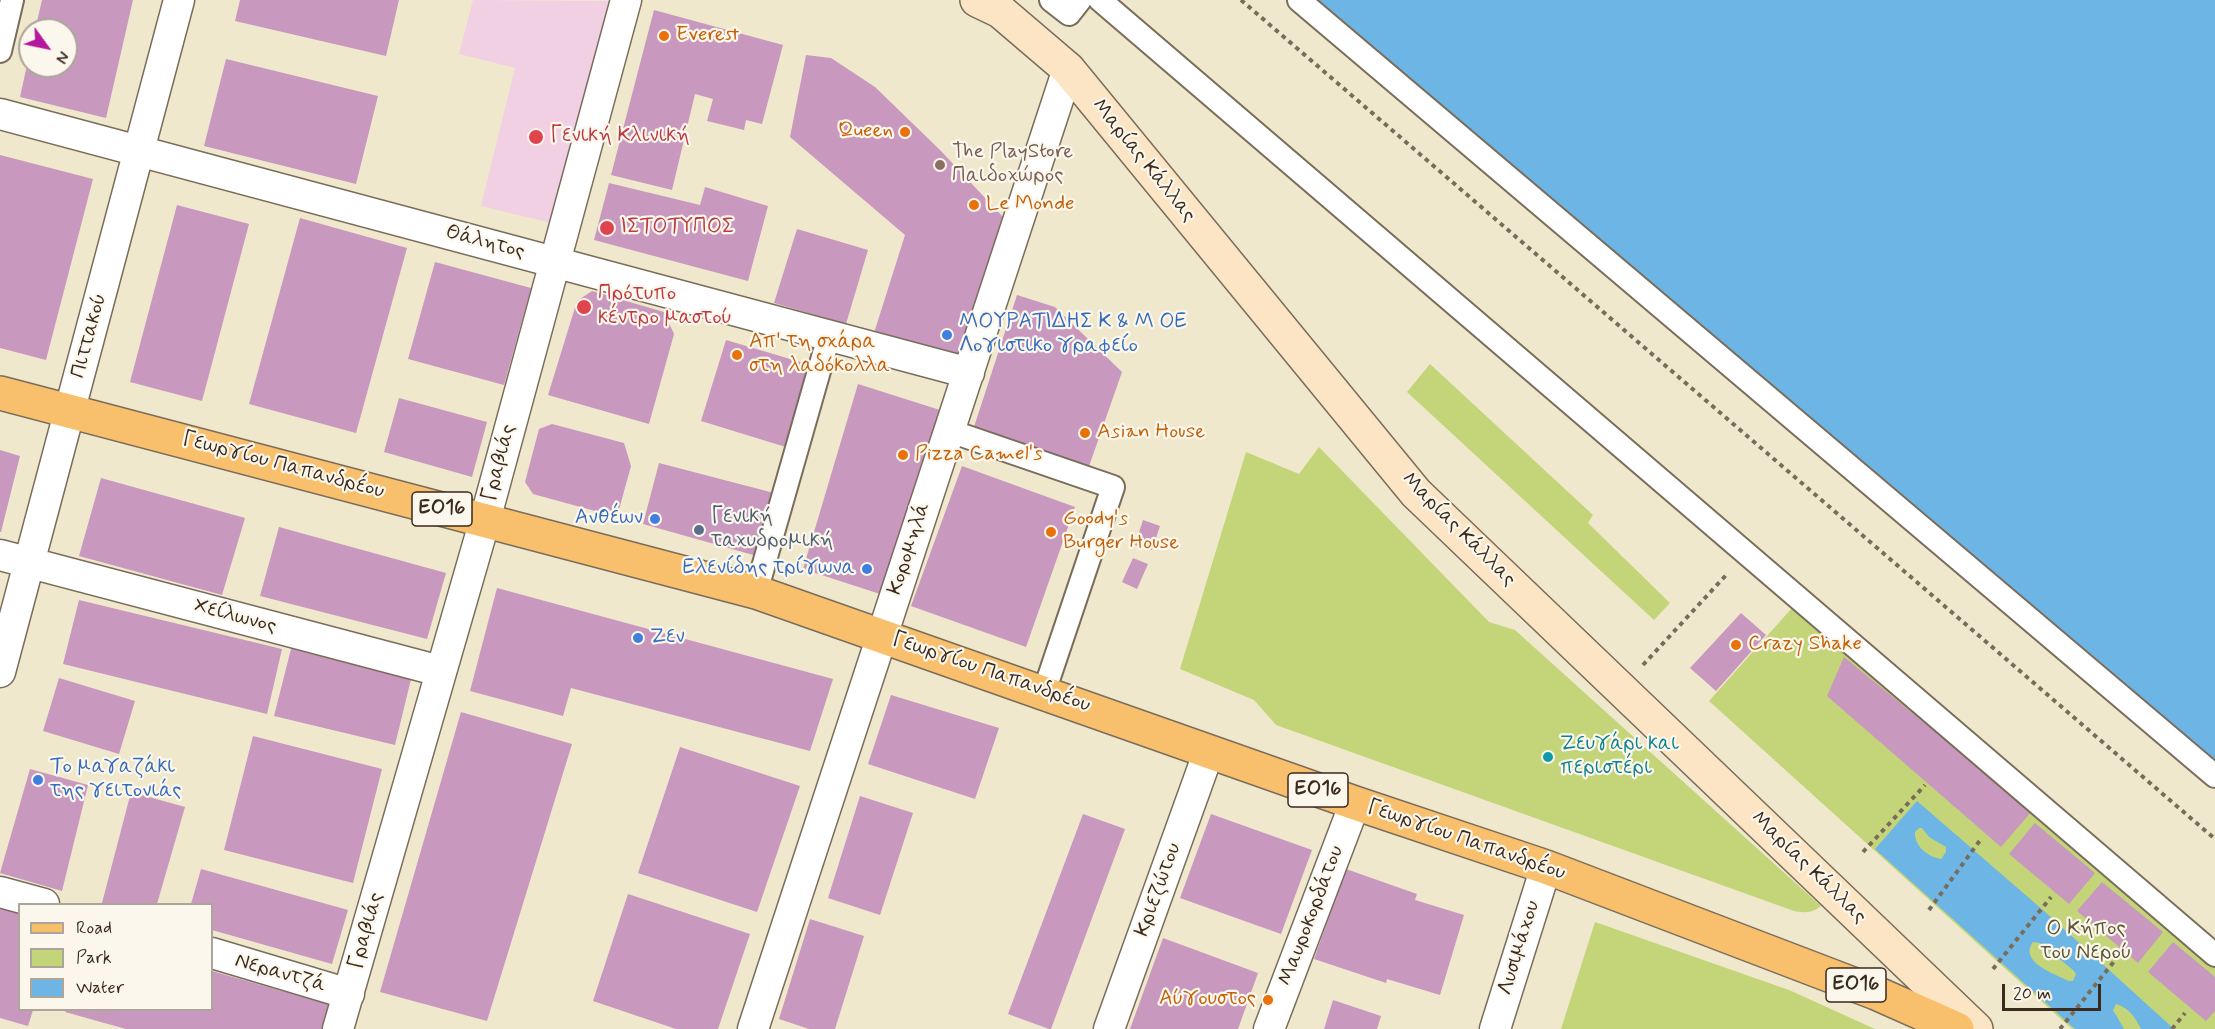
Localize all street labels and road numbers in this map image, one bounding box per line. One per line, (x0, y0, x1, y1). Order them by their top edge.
street label: Μαρίας Κάλλας (1086, 94, 1200, 228)
street label: Θάλητος (443, 220, 527, 266)
street label: Πιττακού (67, 291, 113, 381)
street label: Γραβιάς (478, 422, 522, 504)
street label: Γεωργίου Παπανδρέου (179, 427, 387, 505)
street label: Μαρίας Κάλλας (1395, 467, 1521, 593)
road number: ΕΟ16 (412, 492, 472, 526)
street label: Κορομηλά (883, 500, 937, 598)
street label: Χείλωνος (191, 594, 279, 640)
street label: Γεωργίου Παπανδρέου (889, 627, 1093, 719)
road number: ΕΟ16 (1288, 773, 1348, 807)
street label: Γεωργίου Παπανδρέου (1364, 795, 1568, 887)
street label: Μαρίας Κάλλας (1745, 806, 1871, 930)
street label: Κριεζώτου (1130, 840, 1188, 940)
street label: Μαυροκορδάτου (1274, 842, 1350, 990)
street label: Γραβιάς (344, 890, 390, 972)
street label: Λυσιμάχου (1494, 898, 1546, 998)
street label: Νεραντζά (232, 949, 328, 999)
road number: ΕΟ16 (1826, 968, 1886, 1002)

